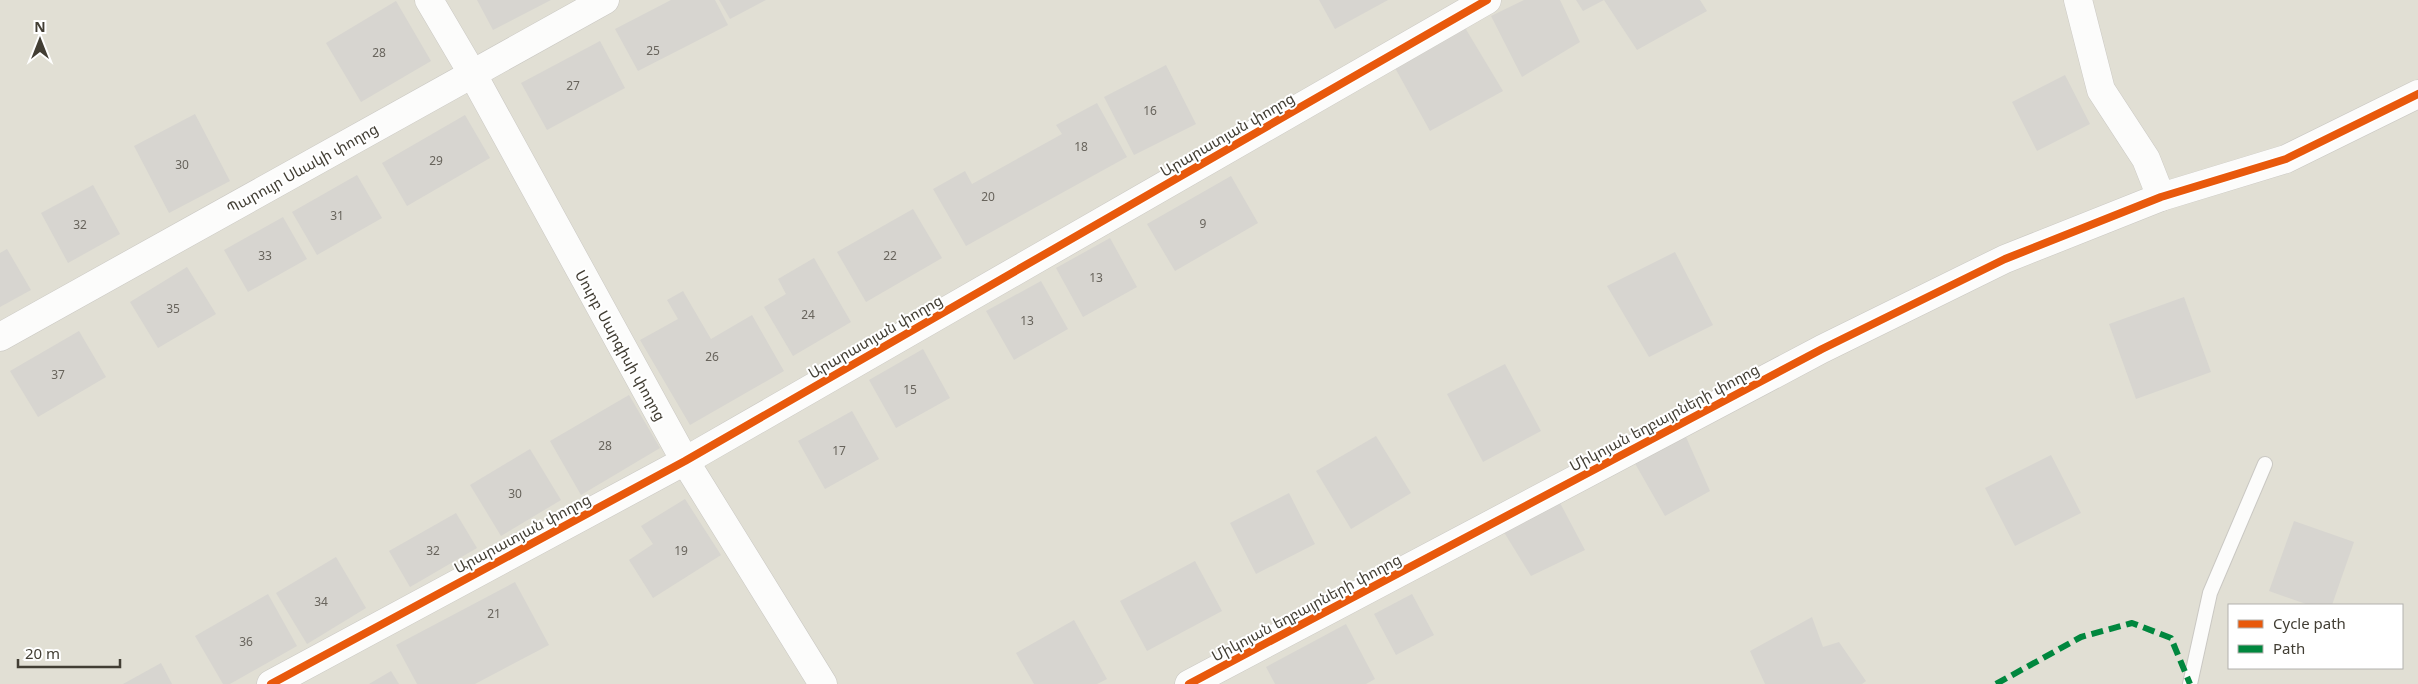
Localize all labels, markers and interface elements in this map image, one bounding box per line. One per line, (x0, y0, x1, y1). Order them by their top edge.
north arrow (15, 15, 65, 65)
text: N (34, 17, 46, 36)
house number: 25 (646, 42, 660, 59)
house number: 28 (372, 44, 386, 61)
house number: 27 (566, 77, 580, 94)
street label: Արարատյան փողոց (1156, 87, 1298, 181)
house number: 16 (1143, 102, 1157, 119)
street label: Պարույր Սևակի փողոց (223, 118, 381, 218)
house number: 18 (1074, 138, 1088, 155)
house number: 29 (429, 152, 443, 169)
house number: 30 (175, 156, 189, 173)
house number: 20 (981, 188, 995, 205)
house number: 31 (330, 207, 344, 224)
house number: 9 (1200, 215, 1207, 232)
house number: 32 (73, 216, 87, 233)
house number: 33 (258, 247, 272, 264)
house number: 22 (883, 247, 897, 264)
street label: Սուրբ Սարգիսի փողոց (571, 266, 671, 424)
house number: 13 (1089, 269, 1103, 286)
street label: Արարատյան փողոց (804, 289, 946, 383)
house number: 35 (166, 300, 180, 317)
house number: 24 (801, 306, 815, 323)
house number: 13 (1020, 312, 1034, 329)
house number: 26 (705, 348, 719, 365)
street label: Միկոյան եղբայրների փողոց (1566, 358, 1762, 476)
house number: 37 (51, 366, 65, 383)
house number: 15 (903, 381, 917, 398)
house number: 28 (598, 437, 612, 454)
house number: 17 (832, 442, 846, 459)
house number: 30 (508, 485, 522, 502)
street label: Արարատյան փողոց (450, 488, 594, 578)
house number: 32 (426, 542, 440, 559)
house number: 19 (674, 542, 688, 559)
street label: Միկոյան եղբայրների փողոց (1208, 548, 1404, 666)
house number: 34 (314, 593, 328, 610)
legend (2228, 604, 2403, 669)
house number: 21 (487, 605, 501, 622)
text: Cycle path (2273, 613, 2346, 633)
house number: 36 (239, 633, 253, 650)
scale bar (18, 636, 120, 668)
text: Path (2273, 638, 2305, 658)
text: 20 m (25, 643, 60, 663)

